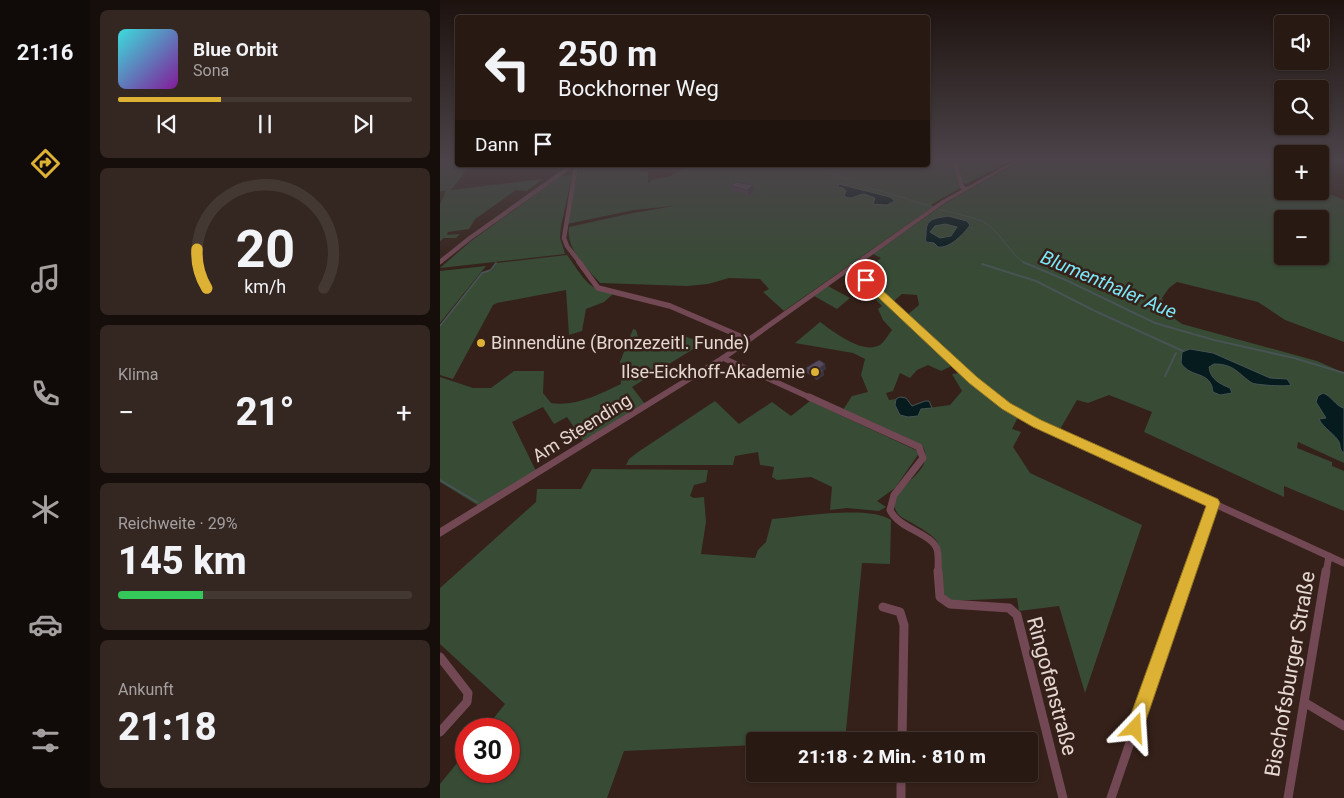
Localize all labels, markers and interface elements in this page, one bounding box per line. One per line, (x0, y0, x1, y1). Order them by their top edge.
map controls (1274, 15, 1329, 265)
button: sound (1274, 15, 1329, 70)
text: 250 m (558, 34, 657, 75)
icon: left (475, 35, 540, 100)
text: Blue Orbit (193, 38, 278, 61)
text: 21:16 (17, 40, 73, 65)
text: Sona (193, 61, 229, 80)
text: Bockhorner Weg (558, 76, 719, 101)
button: search (1274, 80, 1329, 135)
icon: previous (153, 110, 181, 138)
icon: pause (251, 110, 279, 138)
icon: next (349, 110, 377, 138)
icon: arrive (529, 130, 557, 158)
text: Dann (475, 133, 519, 156)
button: + (1274, 145, 1329, 200)
icon: directions (28, 146, 63, 181)
button: − (1274, 210, 1329, 265)
text: 20 (235, 219, 295, 280)
water label: Blumenthaler Aue (1037, 245, 1180, 324)
pin (845, 259, 887, 301)
icon: music (28, 261, 63, 296)
icon: arrive (852, 266, 880, 294)
text: km/h (244, 276, 286, 297)
place label: Binnendüne (Bronzezeitl. Funde) (491, 332, 750, 354)
marker: Binnendüne (Bronzezeitl. Funde) (475, 337, 487, 349)
place label: Ilse-Eickhoff-Akademie (621, 361, 805, 382)
text: Klima (118, 365, 159, 384)
marker: Ilse-Eickhoff-Akademie (809, 366, 821, 378)
icon: phone (28, 376, 63, 411)
street label: Am Steending (529, 389, 635, 466)
text: 21° (236, 390, 294, 434)
text: − (118, 396, 134, 429)
text: + (396, 396, 412, 429)
icon: climate (28, 492, 63, 527)
text: Reichweite · 29% (118, 514, 237, 533)
text: 145 km (118, 539, 247, 583)
street label: Bischofsburger Straße (1260, 569, 1320, 779)
icon: car (28, 607, 63, 642)
street label: Ringofenstraße (1022, 614, 1082, 758)
text: Ankunft (118, 680, 174, 699)
position arrow (1108, 701, 1160, 753)
text: 21:18 (118, 705, 217, 749)
speed limit sign: 30 (455, 718, 520, 783)
icon: filters (28, 723, 63, 758)
text: 21:18 · 2 Min. · 810 m (798, 745, 986, 768)

